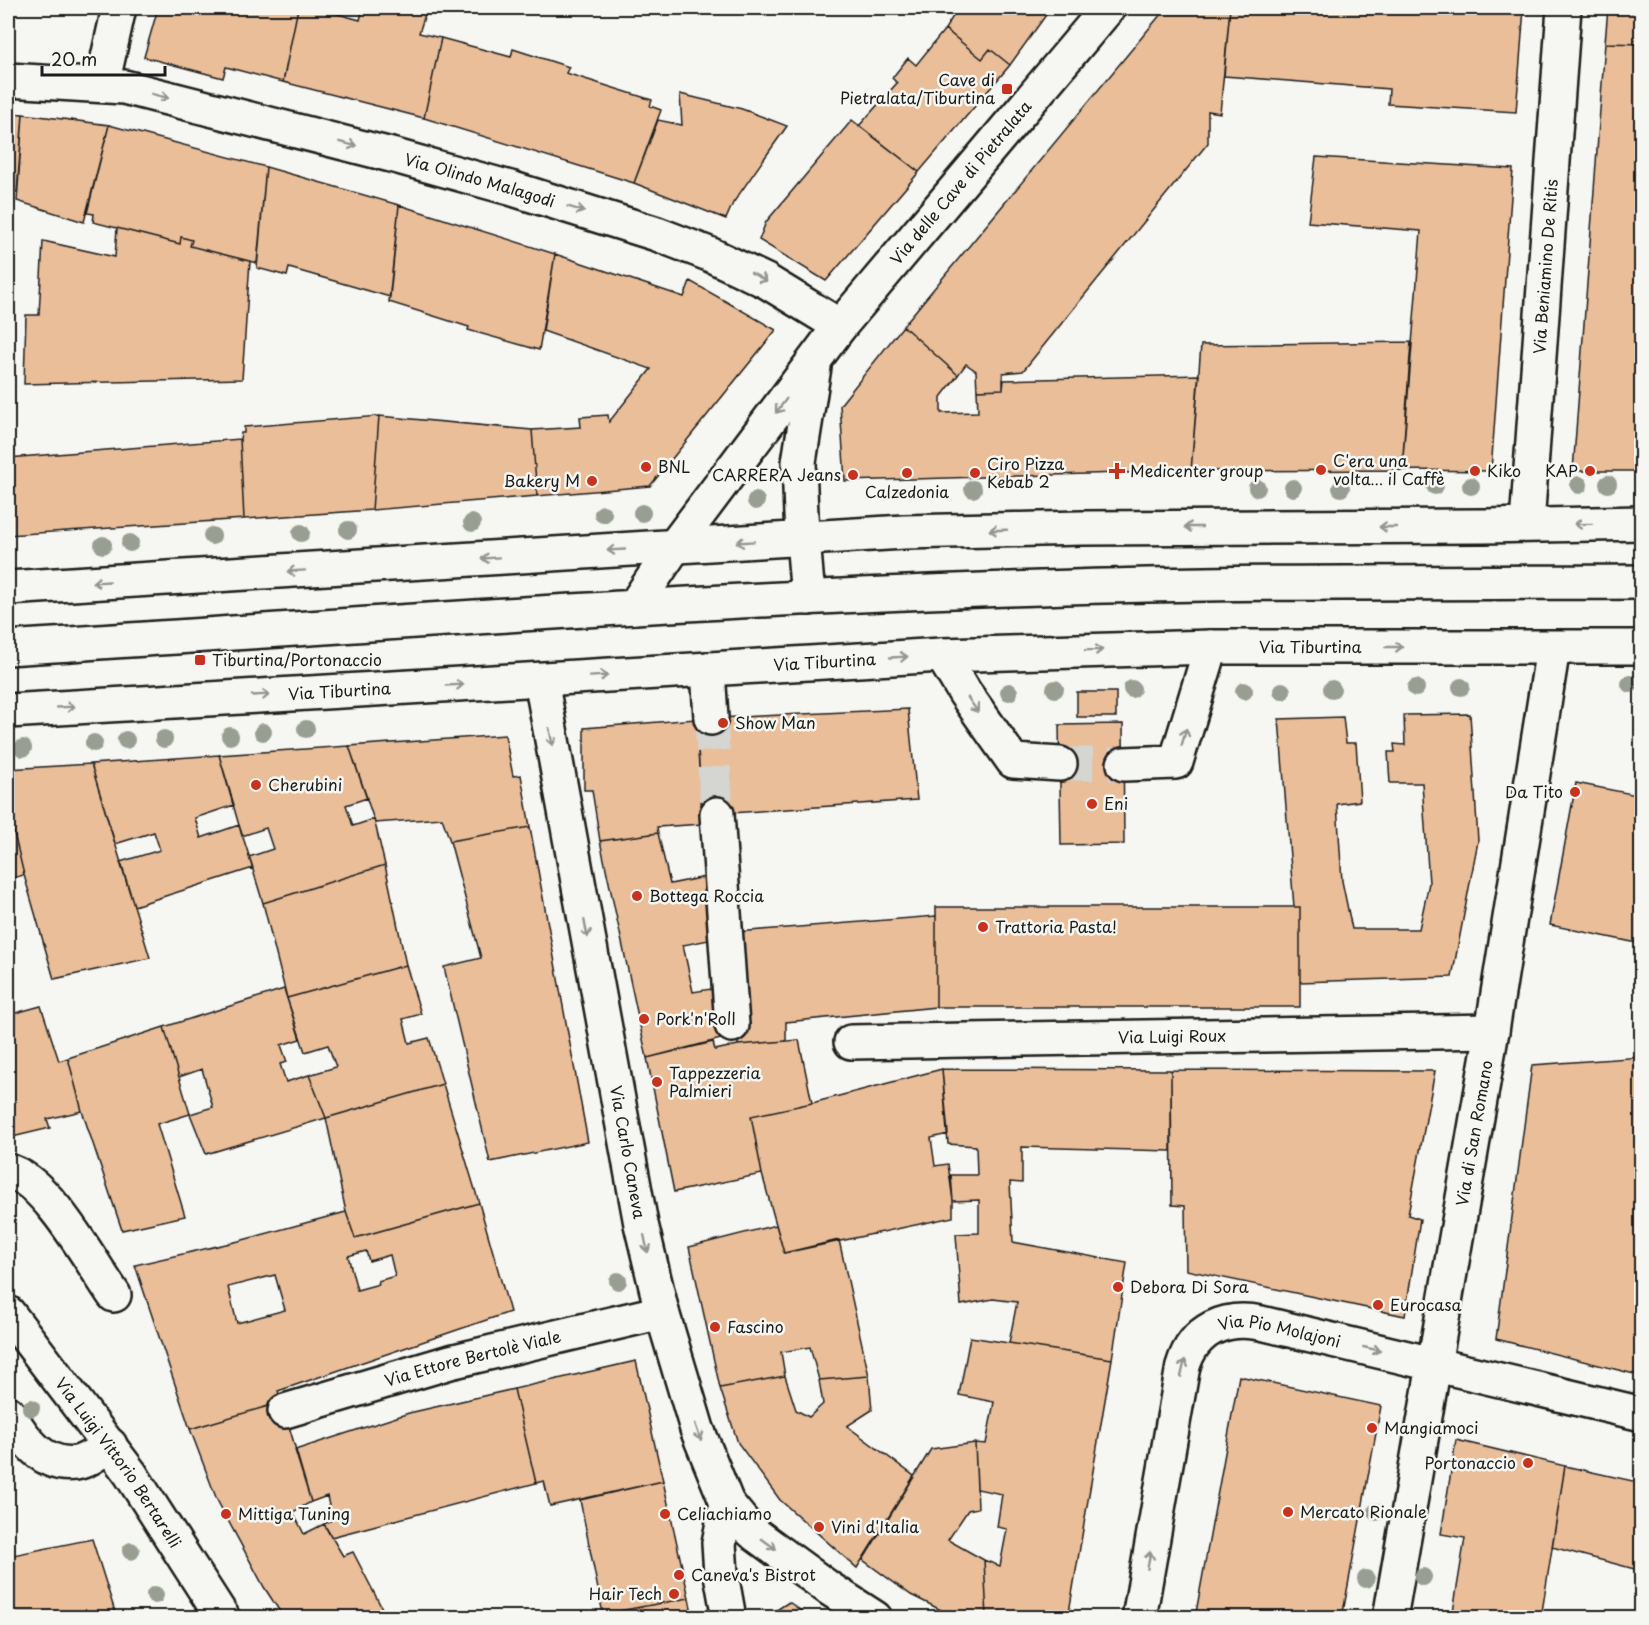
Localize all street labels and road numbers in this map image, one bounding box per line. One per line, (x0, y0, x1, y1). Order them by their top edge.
street label: Via delle Cave di Pietralata (884, 95, 1036, 269)
street label: Via Olindo Malagodi (402, 146, 558, 212)
street label: Via Beniamino De Ritis (1526, 178, 1563, 355)
street label: Via Tiburtina (1259, 634, 1362, 658)
street label: Via Tiburtina (773, 646, 876, 676)
street label: Via Tiburtina (287, 675, 391, 705)
street label: Via Luigi Roux (1118, 1023, 1226, 1048)
street label: Via di San Romano (1449, 1058, 1498, 1208)
street label: Via Carlo Caneva (605, 1083, 653, 1221)
street label: Via Pio Molajoni (1215, 1308, 1343, 1353)
street label: Via Ettore Bertolè Viale (381, 1323, 563, 1392)
street label: Via Luigi Vittorio Bertarelli (50, 1372, 188, 1552)

